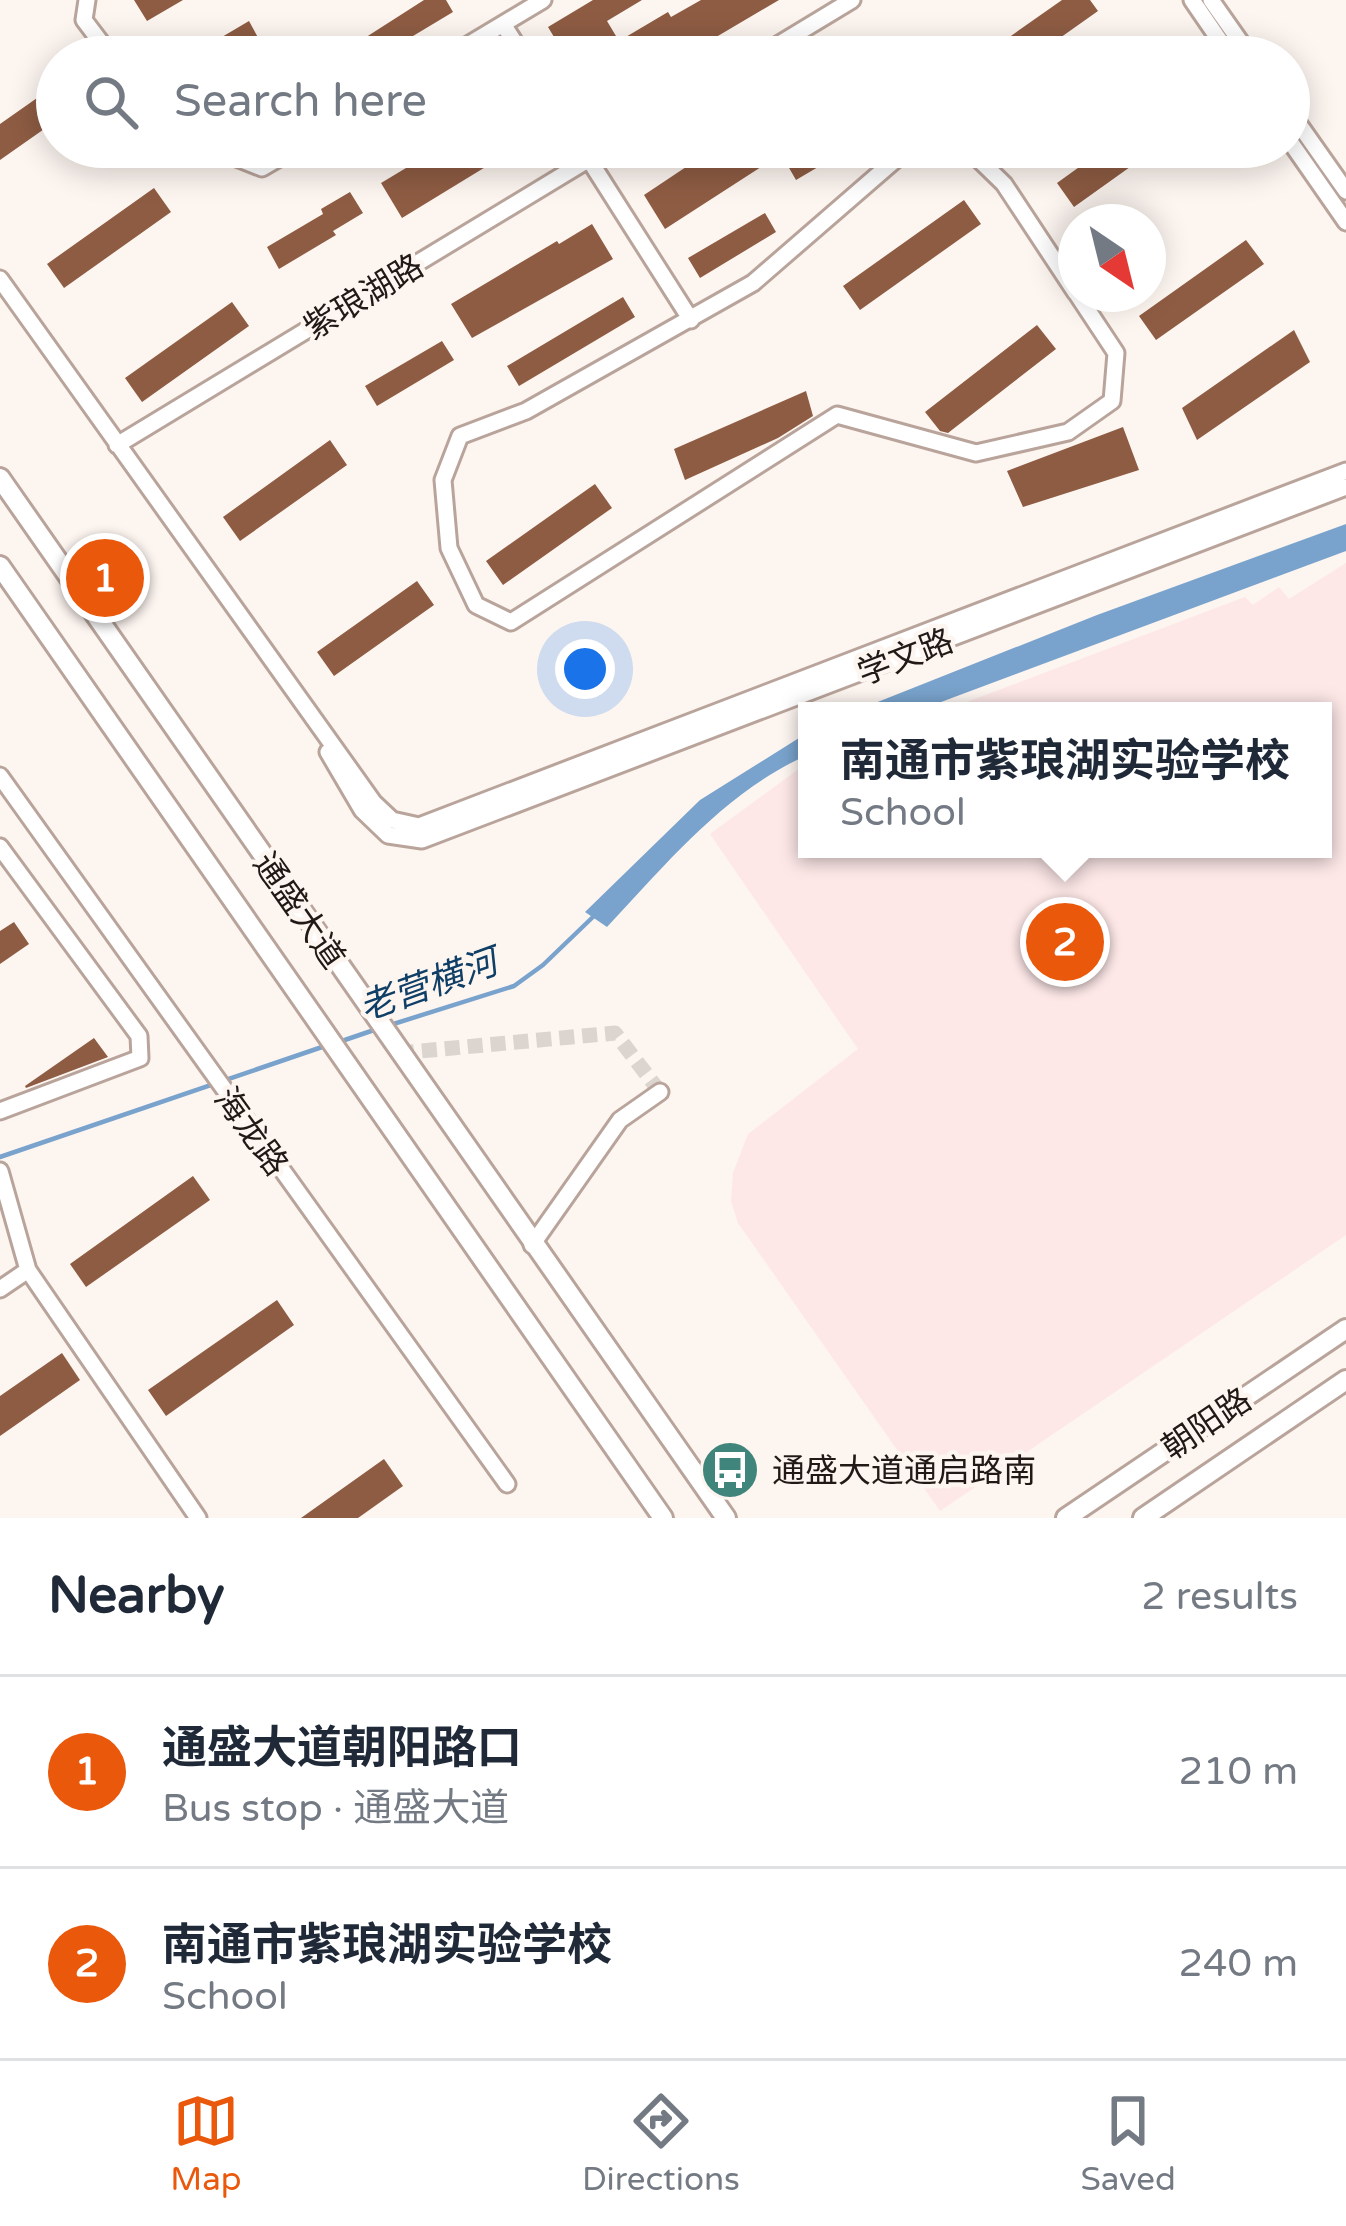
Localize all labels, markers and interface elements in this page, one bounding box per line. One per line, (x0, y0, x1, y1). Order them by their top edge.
search box (36, 36, 1310, 168)
icon: search (78, 69, 144, 135)
text: Search here (174, 75, 427, 129)
north arrow (1058, 204, 1166, 312)
street label: 紫琅湖路 (297, 247, 430, 348)
pin: 1 (66, 533, 144, 623)
street label: 学文路 (852, 621, 959, 693)
your location (555, 639, 615, 699)
popup (798, 702, 1332, 858)
text: 南通市紫琅湖实验学校 (840, 735, 1290, 789)
text: School (840, 789, 966, 836)
street label: 通盛大道 (245, 846, 353, 976)
pin: 2 (1026, 897, 1104, 987)
water label: 老营横河 (353, 939, 509, 1030)
street label: 海龙路 (206, 1080, 296, 1183)
street label: 朝阳路 (1155, 1380, 1259, 1468)
bus stop icon: 通盛大道通启路南 (699, 1439, 761, 1501)
place label: 通盛大道通启路南 (772, 1452, 1036, 1491)
text: Nearby (48, 1565, 225, 1627)
text: 2 results (1141, 1573, 1298, 1620)
text: 通盛大道朝阳路口 (162, 1722, 522, 1776)
text: 1 (75, 1748, 99, 1795)
text: 210 m (1179, 1748, 1298, 1795)
text: Bus stop · 通盛大道 (162, 1785, 509, 1832)
text: 南通市紫琅湖实验学校 (162, 1919, 612, 1973)
text: 2 (75, 1940, 99, 1987)
text: 240 m (1179, 1940, 1298, 1987)
text: School (162, 1973, 288, 2020)
tab: Map (170, 2088, 242, 2199)
tab: Directions (582, 2088, 740, 2199)
tab: Saved (1080, 2088, 1176, 2199)

